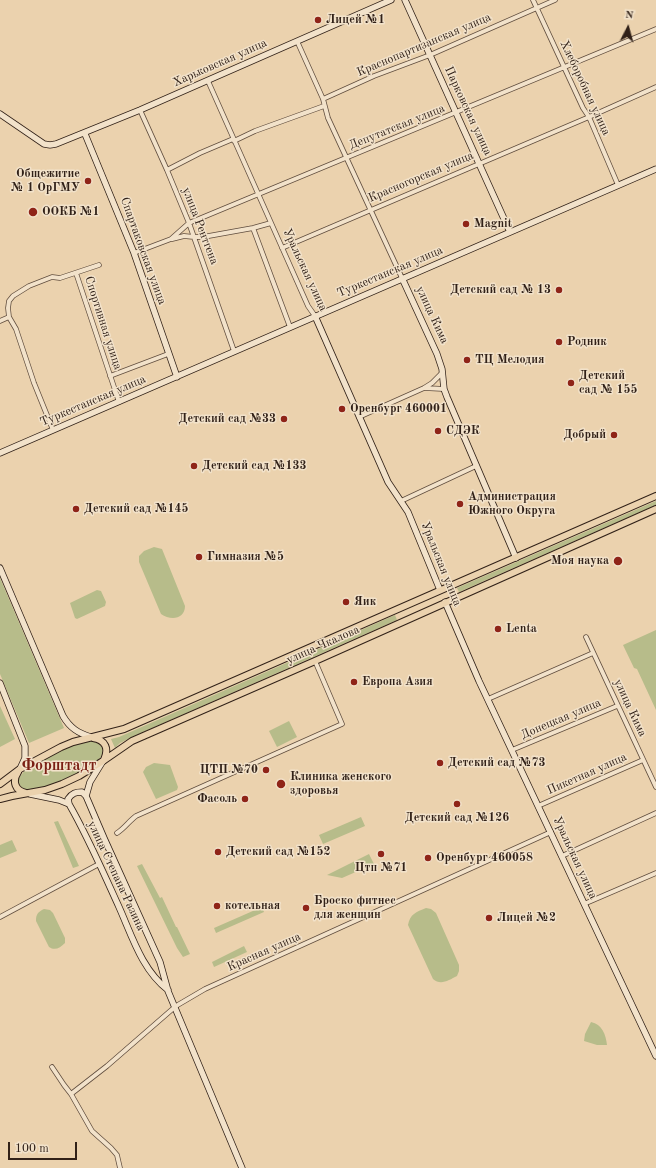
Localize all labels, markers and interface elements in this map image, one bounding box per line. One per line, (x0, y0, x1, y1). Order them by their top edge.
north arrow (608, 8, 648, 48)
street label: Краснопартизанская улица (355, 10, 493, 80)
text: N (625, 10, 634, 21)
place label: Лицей №1 (326, 13, 385, 27)
marker: Лицей №1 (313, 15, 323, 25)
street label: Харьковская улица (171, 36, 269, 90)
street label: Хлеборобная улица (557, 38, 613, 138)
street label: Парковская улица (441, 64, 495, 158)
street label: Депутатская улица (347, 101, 447, 153)
street label: Красногорская улица (366, 148, 476, 206)
place label: Общежитие № 1 ОрГМУ (11, 167, 80, 195)
marker: Общежитие № 1 ОрГМУ (83, 176, 93, 186)
street label: улица Рентгена (179, 185, 221, 267)
street label: Спартаковская улица (117, 195, 169, 307)
place label: ООКБ №1 (42, 205, 100, 219)
marker: ООКБ №1 (27, 206, 39, 218)
place label: Magnit (474, 217, 512, 231)
marker: Magnit (461, 219, 471, 229)
street label: Уральская улица (280, 226, 330, 314)
street label: Туркестанская улица (335, 243, 445, 301)
street label: Спортивная улица (81, 274, 125, 372)
place label: Детский сад № 13 (450, 283, 551, 297)
street label: улица Кима (412, 284, 452, 346)
marker: Детский сад № 13 (554, 285, 564, 295)
place label: Родник (567, 335, 607, 349)
marker: Родник (554, 337, 564, 347)
place label: ТЦ Мелодия (475, 353, 545, 367)
marker: ТЦ Мелодия (462, 355, 472, 365)
place label: Детский сад № 155 (579, 369, 637, 397)
street label: Туркестанская улица (38, 372, 148, 430)
marker: Детский сад № 155 (566, 378, 576, 388)
place label: Оренбург 460001 (350, 402, 447, 416)
marker: Оренбург 460001 (337, 404, 347, 414)
place label: Детский сад №33 (179, 412, 276, 426)
marker: Детский сад №33 (279, 414, 289, 424)
place label: СДЭК (446, 424, 480, 438)
marker: СДЭК (433, 426, 443, 436)
place label: Добрый (563, 428, 606, 442)
marker: Добрый (609, 430, 619, 440)
place label: Детский сад №133 (202, 459, 306, 473)
marker: Детский сад №133 (189, 461, 199, 471)
place label: Администрация Южного Округа (468, 490, 556, 518)
marker: Администрация Южного Округа (455, 499, 465, 509)
place label: Детский сад №145 (84, 502, 188, 516)
marker: Детский сад №145 (71, 504, 81, 514)
street label: Уральская улица (418, 520, 464, 608)
place label: Гимназия №5 (207, 550, 284, 564)
marker: Гимназия №5 (194, 552, 204, 562)
place label: Моя наука (551, 554, 609, 568)
marker: Моя наука (612, 555, 624, 567)
place label: Яик (354, 595, 376, 609)
marker: Яик (341, 597, 351, 607)
street label: улица Чкалова (284, 622, 362, 668)
place label: Lenta (506, 622, 537, 636)
marker: Lenta (493, 624, 503, 634)
place label: Европа Азия (362, 675, 433, 689)
marker: Европа Азия (349, 677, 359, 687)
street label: улица Кима (610, 677, 650, 739)
street label: Донецкая улица (519, 696, 603, 742)
street label: Пикетная улица (545, 750, 629, 798)
district label: Форштадт (21, 756, 97, 776)
place label: Детский сад №73 (448, 756, 545, 770)
marker: Детский сад №73 (435, 758, 445, 768)
place label: ЦТП №70 (200, 763, 258, 777)
marker: ЦТП №70 (261, 765, 271, 775)
place label: Клиника женского здоровья (290, 770, 392, 798)
marker: Клиника женского здоровья (275, 778, 287, 790)
place label: Фасоль (197, 792, 237, 806)
marker: Фасоль (240, 794, 250, 804)
marker: Детский сад №126 (452, 799, 462, 809)
place label: Детский сад №126 (405, 811, 509, 825)
street label: Уральская улица (550, 814, 600, 902)
street label: улица Степана Разина (84, 819, 148, 933)
place label: Детский сад №152 (226, 845, 330, 859)
marker: Детский сад №152 (213, 847, 223, 857)
marker: Цтп №71 (376, 849, 386, 859)
place label: Оренбург 460058 (436, 851, 533, 865)
marker: Оренбург 460058 (423, 853, 433, 863)
place label: Цтп №71 (355, 861, 407, 875)
place label: Броско фитнес для женщин (314, 894, 396, 922)
place label: котельная (225, 899, 280, 913)
marker: котельная (212, 901, 222, 911)
marker: Броско фитнес для женщин (301, 903, 311, 913)
place label: Лицей №2 (497, 911, 556, 925)
marker: Лицей №2 (484, 913, 494, 923)
street label: Красная улица (225, 929, 303, 975)
scale bar (10, 1134, 79, 1160)
text: 100 m (15, 1143, 49, 1155)

